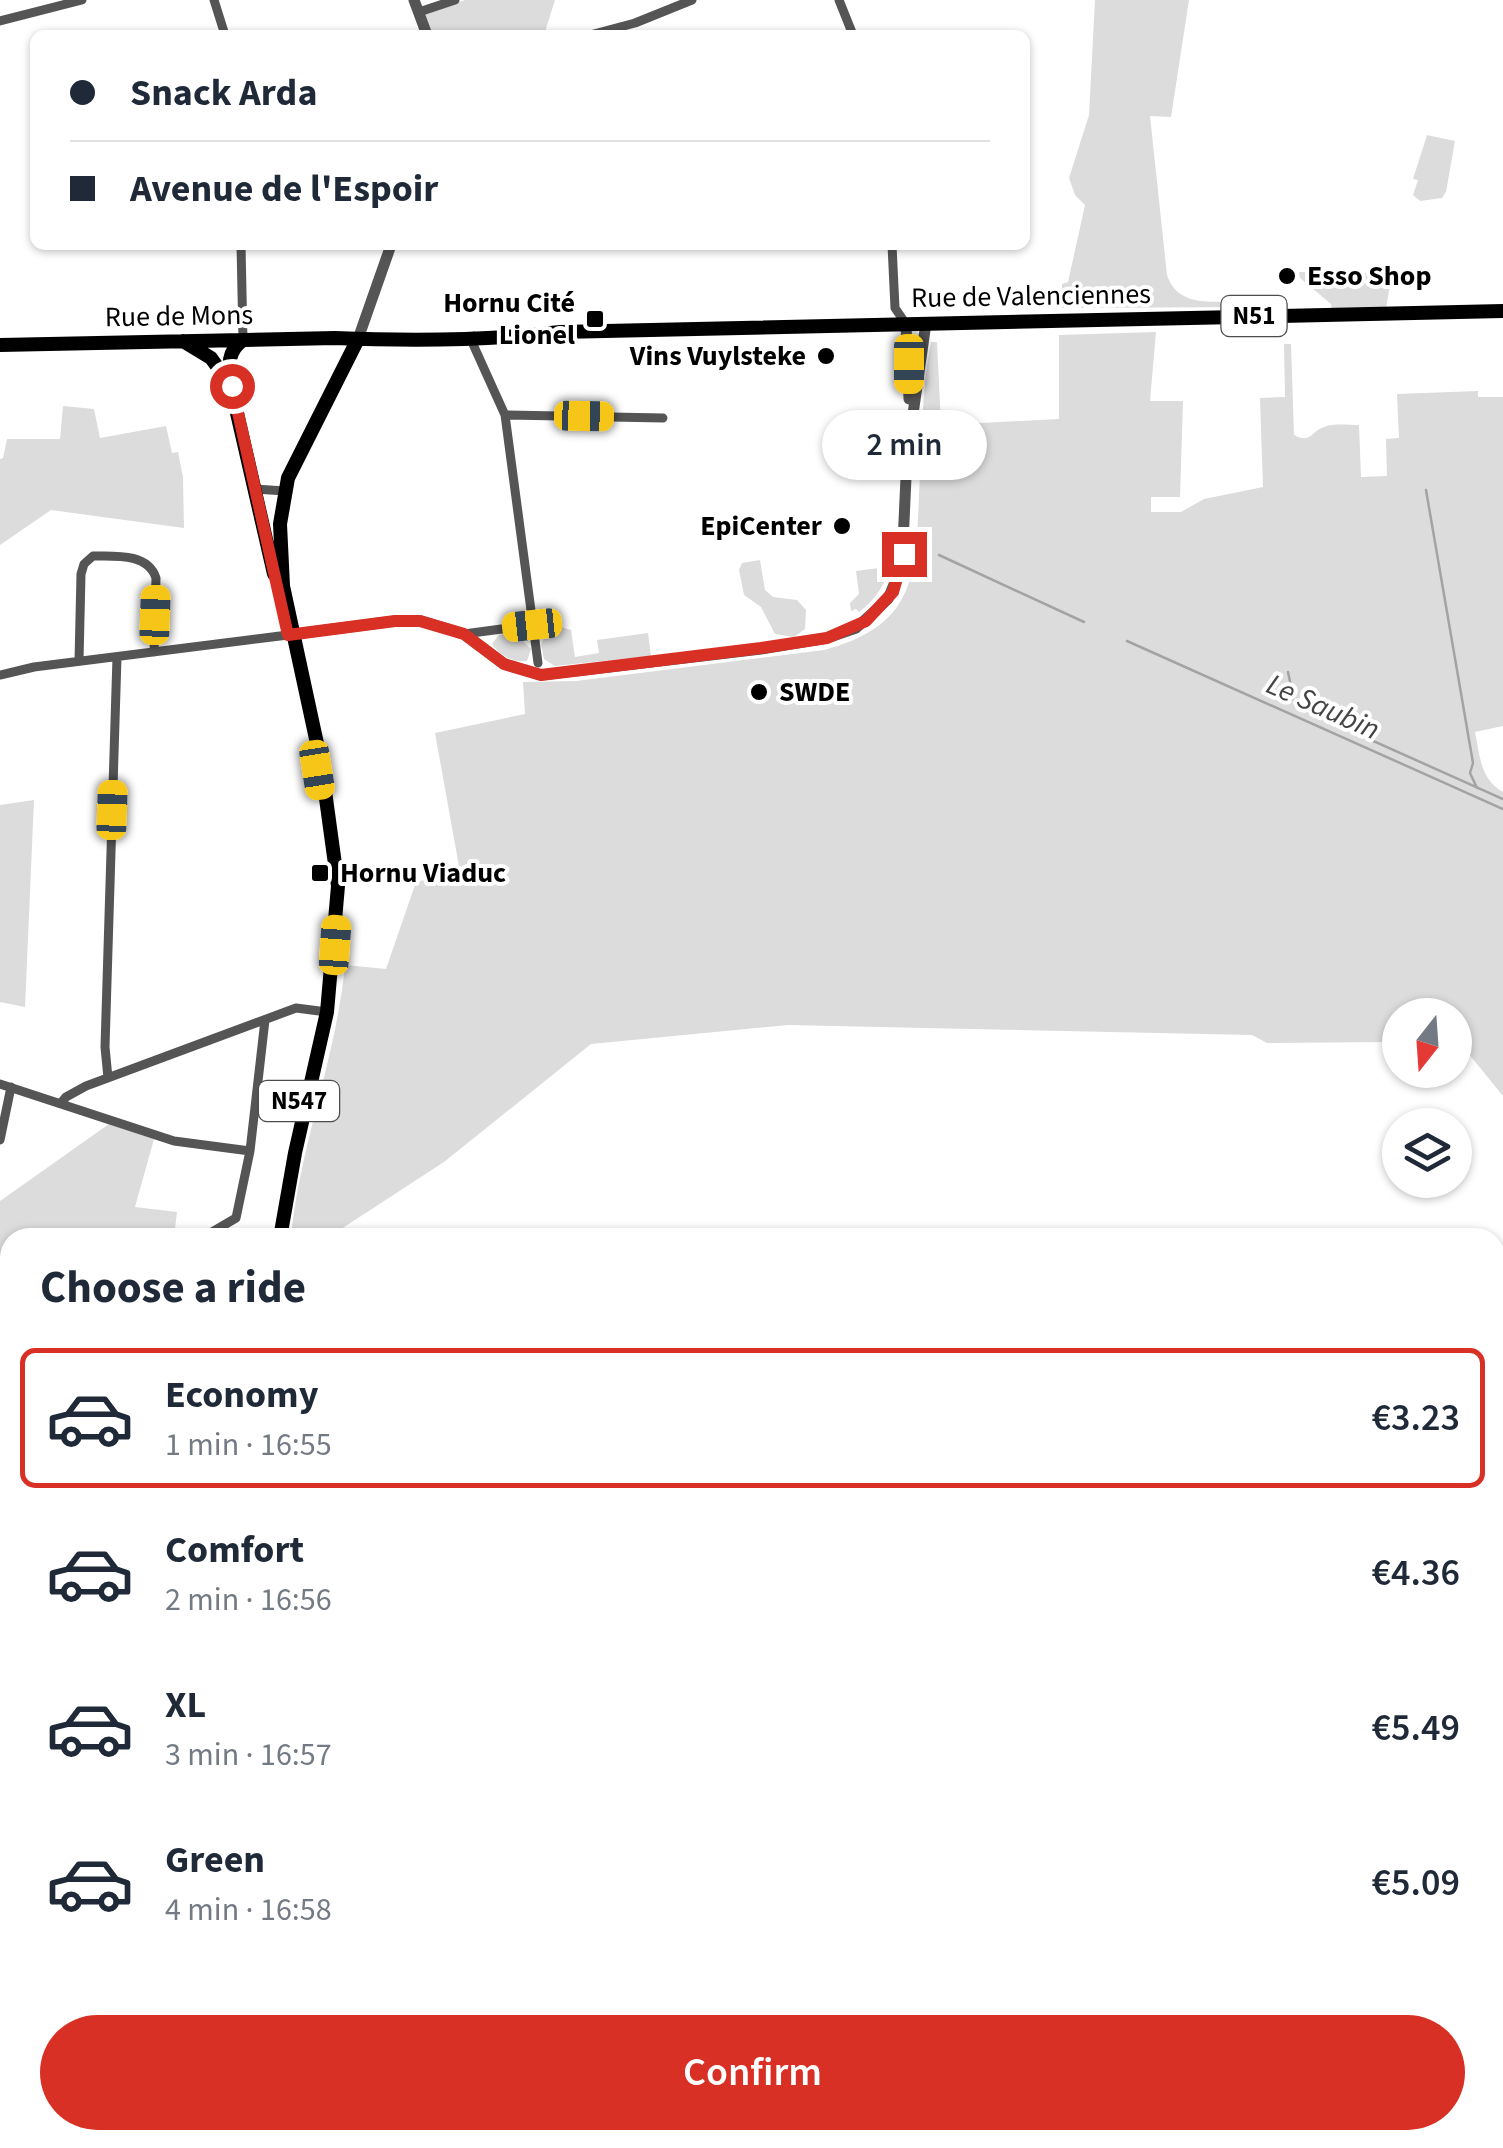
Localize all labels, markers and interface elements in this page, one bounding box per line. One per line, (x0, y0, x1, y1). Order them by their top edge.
text: Snack Arda (130, 66, 317, 120)
text: Avenue de l'Espoir (130, 162, 438, 216)
place label: Esso Shop (1307, 256, 1431, 296)
marker: Esso Shop (1276, 265, 1298, 287)
street label: Rue de Valenciennes (911, 274, 1151, 318)
place label: Hornu Cité Lionel (443, 283, 575, 355)
street label: Rue de Mons (105, 295, 253, 337)
road number: N51 (1222, 296, 1286, 336)
marker: Hornu Cité Lionel (584, 308, 606, 330)
car (894, 334, 924, 394)
place label: Vins Vuylsteke (629, 336, 806, 376)
marker: Vins Vuylsteke (815, 345, 837, 367)
route start (210, 364, 255, 409)
car (554, 400, 614, 432)
callout: 2 min (822, 409, 986, 479)
text: 2 min (866, 422, 943, 468)
place label: EpiCenter (700, 506, 823, 546)
marker: EpiCenter (831, 515, 853, 537)
route end (882, 532, 927, 577)
car (139, 584, 171, 646)
car (501, 607, 563, 643)
water label: Le Saubin (1260, 663, 1386, 751)
place label: SWDE (779, 672, 850, 712)
marker: SWDE (748, 681, 770, 703)
car (297, 738, 337, 802)
car (96, 779, 128, 841)
place label: Hornu Viaduc (340, 853, 506, 893)
marker: Hornu Viaduc (309, 862, 331, 884)
car (318, 914, 352, 976)
north arrow (1382, 998, 1472, 1088)
map controls (1382, 998, 1472, 1198)
road number: N547 (259, 1081, 339, 1121)
button: layers (1382, 1108, 1472, 1198)
text: Choose a ride (40, 1256, 306, 1320)
text: Economy (165, 1368, 318, 1422)
icon: car (45, 1373, 135, 1463)
text: €3.23 (1372, 1391, 1460, 1445)
text: 1 min · 16:55 (165, 1422, 332, 1468)
text: Comfort (165, 1523, 304, 1577)
icon: car (45, 1528, 135, 1618)
text: €4.36 (1372, 1546, 1460, 1600)
text: 2 min · 16:56 (165, 1577, 332, 1623)
text: XL (165, 1678, 206, 1732)
icon: car (45, 1683, 135, 1773)
text: €5.49 (1372, 1701, 1460, 1755)
text: 3 min · 16:57 (165, 1732, 332, 1778)
text: Green (165, 1833, 265, 1887)
icon: car (45, 1838, 135, 1928)
text: €5.09 (1372, 1856, 1460, 1910)
text: 4 min · 16:58 (165, 1887, 332, 1933)
button: Confirm (40, 2015, 1465, 2130)

